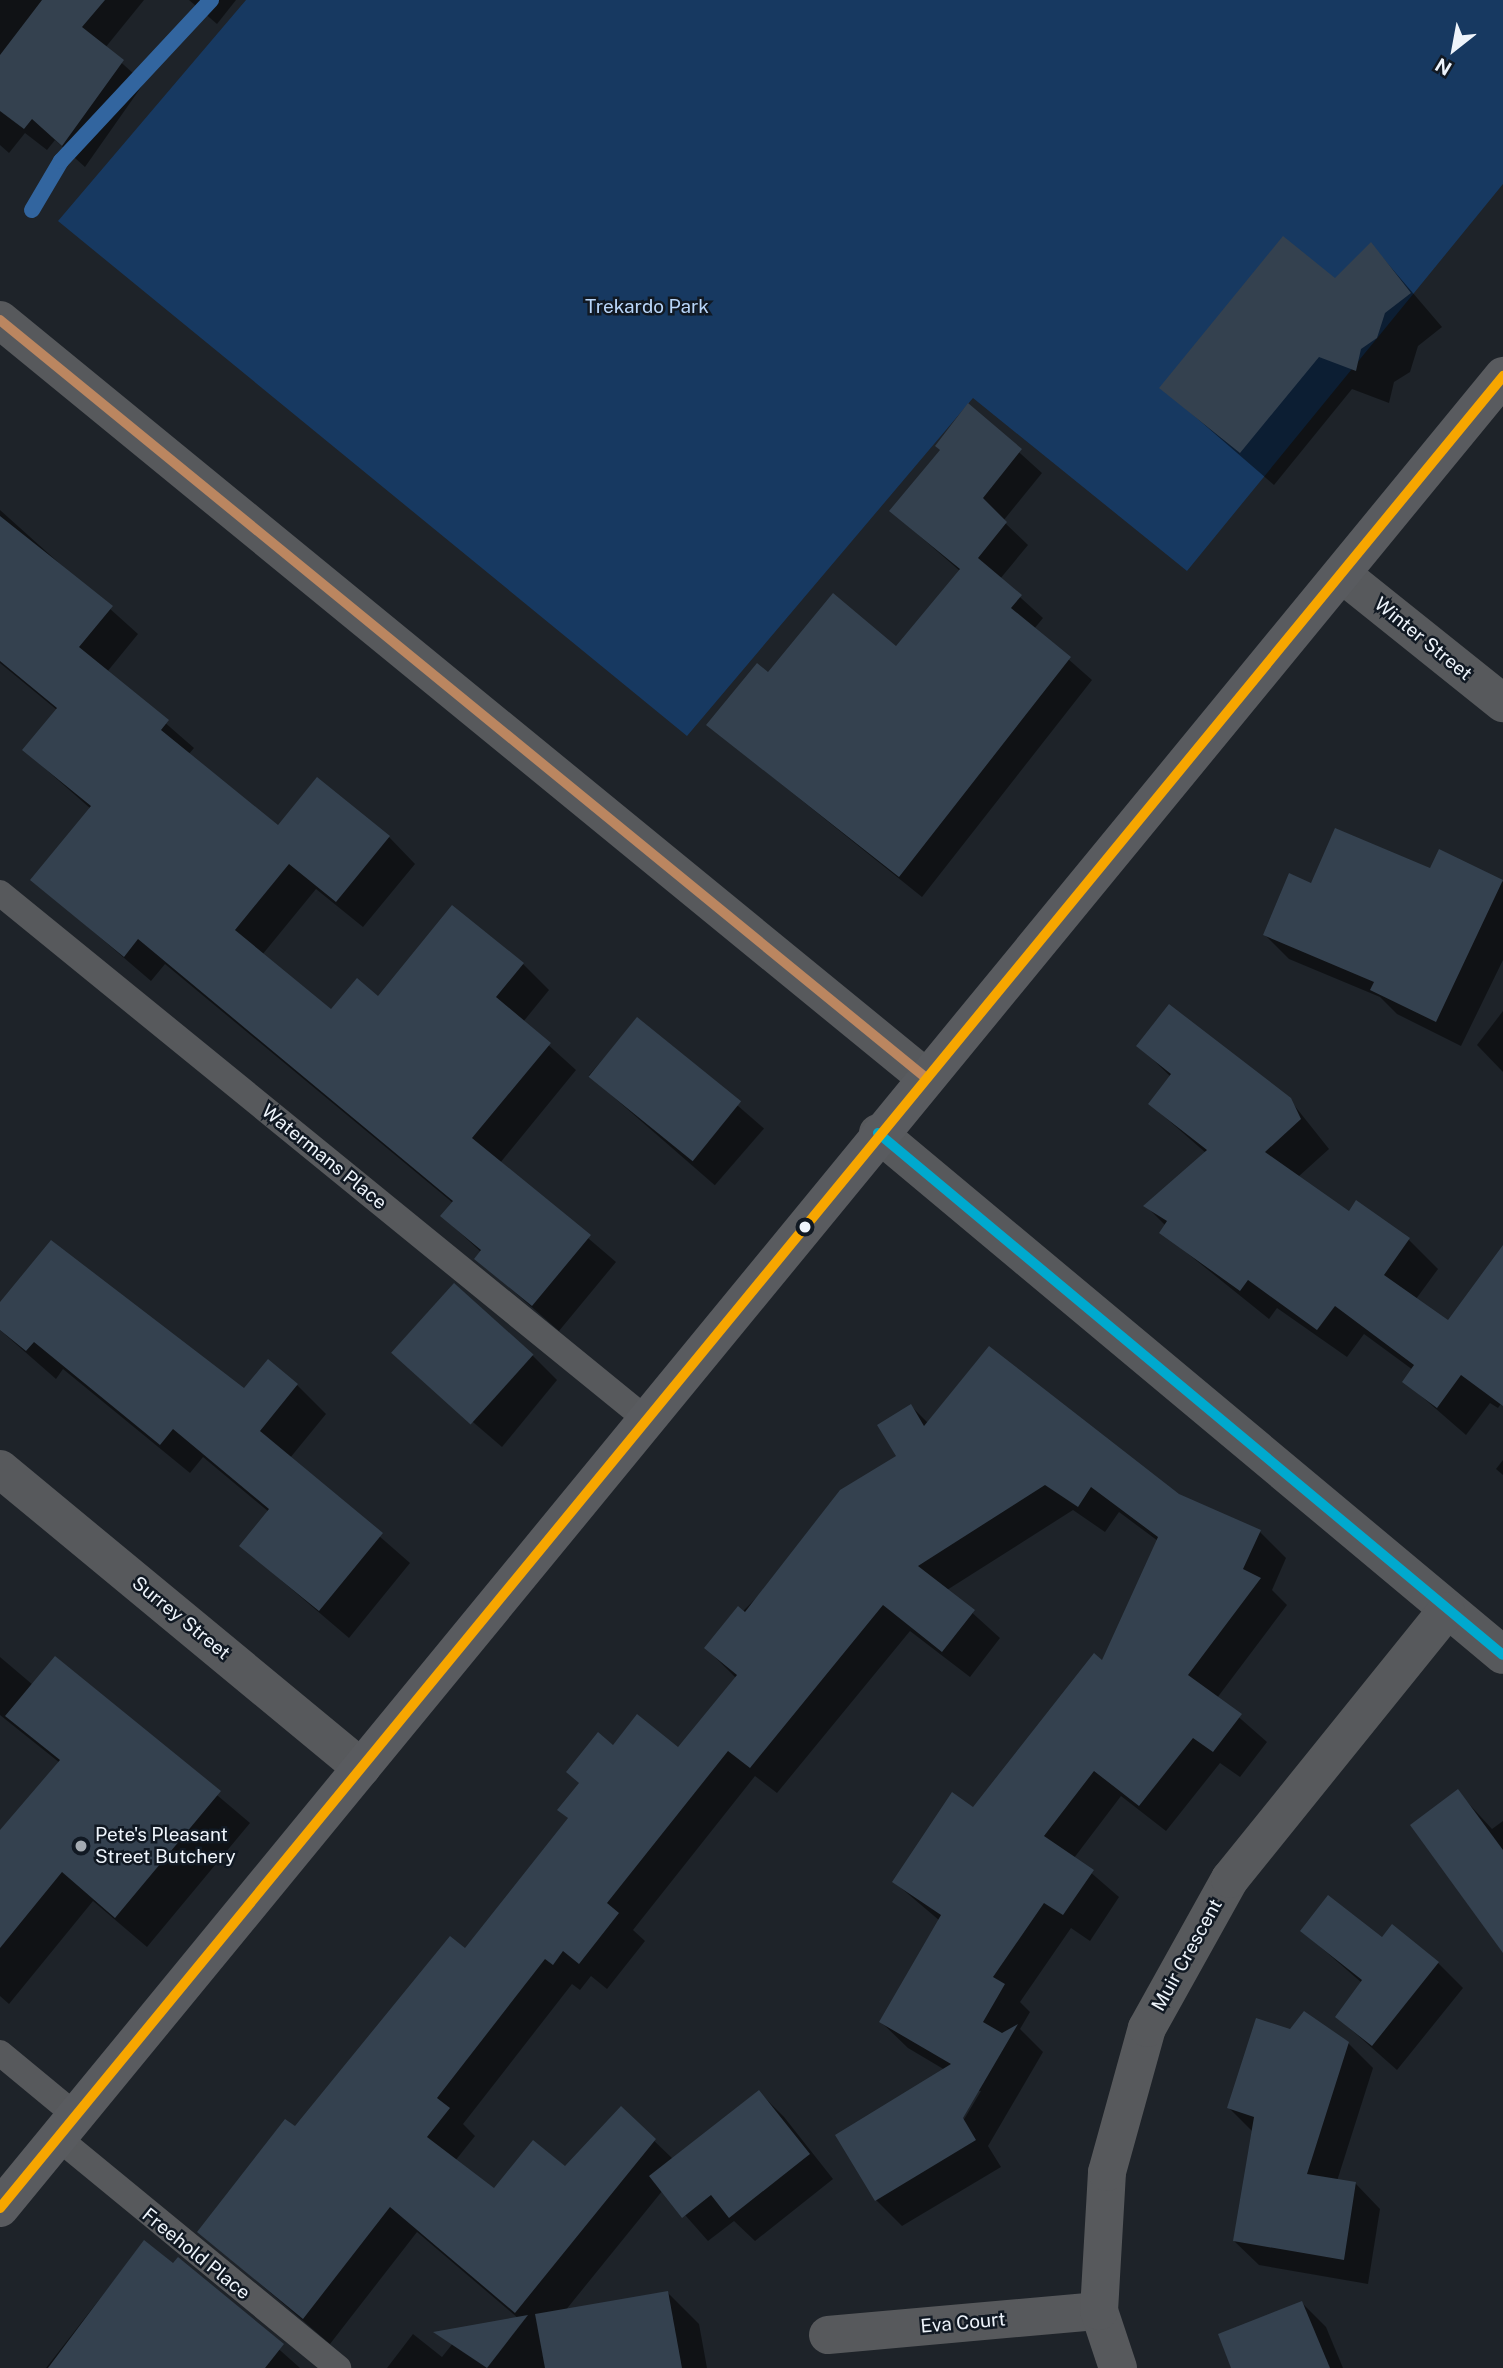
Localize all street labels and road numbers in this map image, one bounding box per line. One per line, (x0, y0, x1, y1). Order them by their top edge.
street label: Winter Street (1370, 593, 1476, 685)
street label: Watermans Place (257, 1100, 391, 1214)
street label: Surrey Street (127, 1572, 235, 1664)
street label: Muir Crescent (1147, 1895, 1227, 2015)
street label: Freehold Place (137, 2204, 255, 2304)
street label: Eva Court (919, 2308, 1007, 2338)

